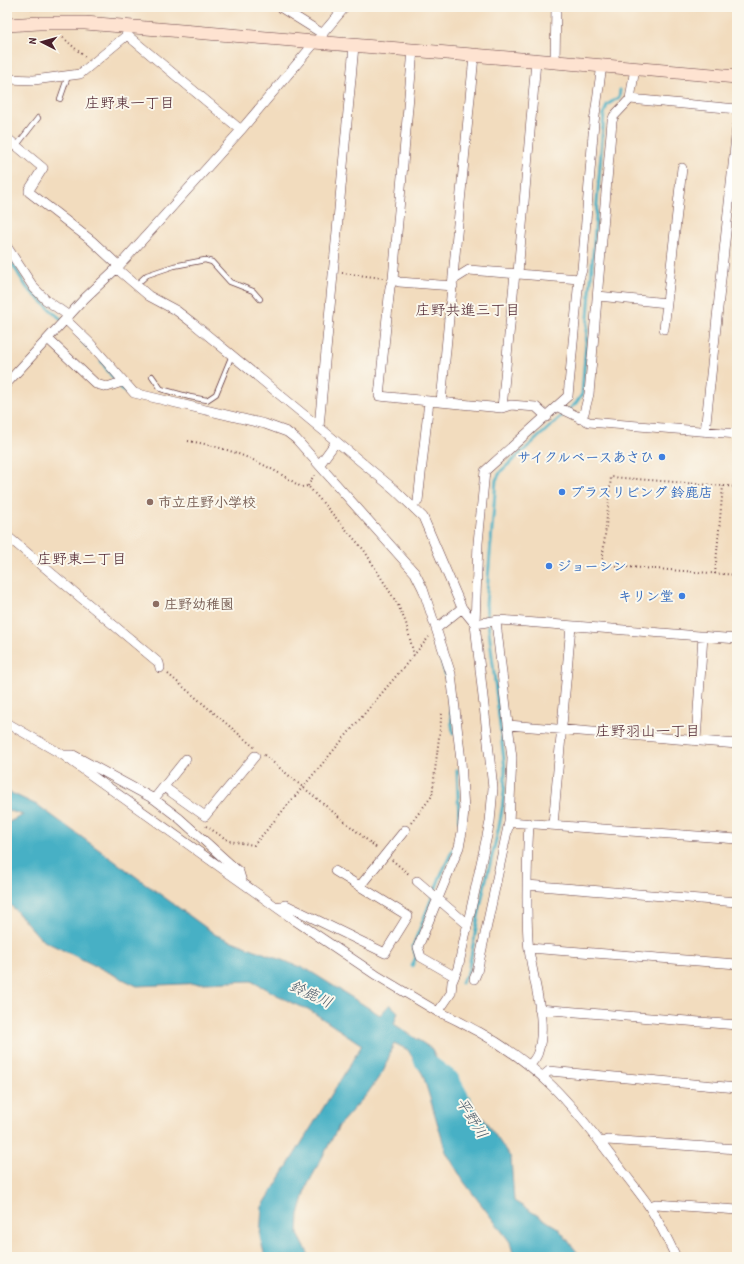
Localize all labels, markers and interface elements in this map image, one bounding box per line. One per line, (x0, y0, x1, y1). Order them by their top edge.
north arrow (22, 22, 62, 62)
text: N (25, 37, 39, 45)
district label: 庄野東一丁目 (85, 92, 175, 113)
district label: 庄野共進三丁目 (415, 299, 521, 320)
place label: サイクルベースあさひ (517, 447, 654, 466)
marker: サイクルベースあさひ (657, 452, 667, 462)
place label: プラスリビング 鈴鹿店 (570, 482, 713, 501)
marker: プラスリビング 鈴鹿店 (557, 487, 567, 497)
place label: 市立庄野小学校 (158, 492, 256, 511)
marker: 市立庄野小学校 (145, 497, 155, 507)
district label: 庄野東二丁目 (37, 548, 127, 569)
place label: ジョーシン (557, 556, 627, 575)
marker: ジョーシン (544, 561, 554, 571)
place label: キリン堂 (618, 586, 674, 605)
marker: キリン堂 (677, 591, 687, 601)
place label: 庄野幼稚園 (164, 594, 234, 613)
marker: 庄野幼稚園 (151, 599, 161, 609)
district label: 庄野羽山一丁目 (595, 720, 701, 741)
water label: 鈴鹿川 (286, 975, 336, 1013)
water label: 平野川 (452, 1093, 493, 1142)

